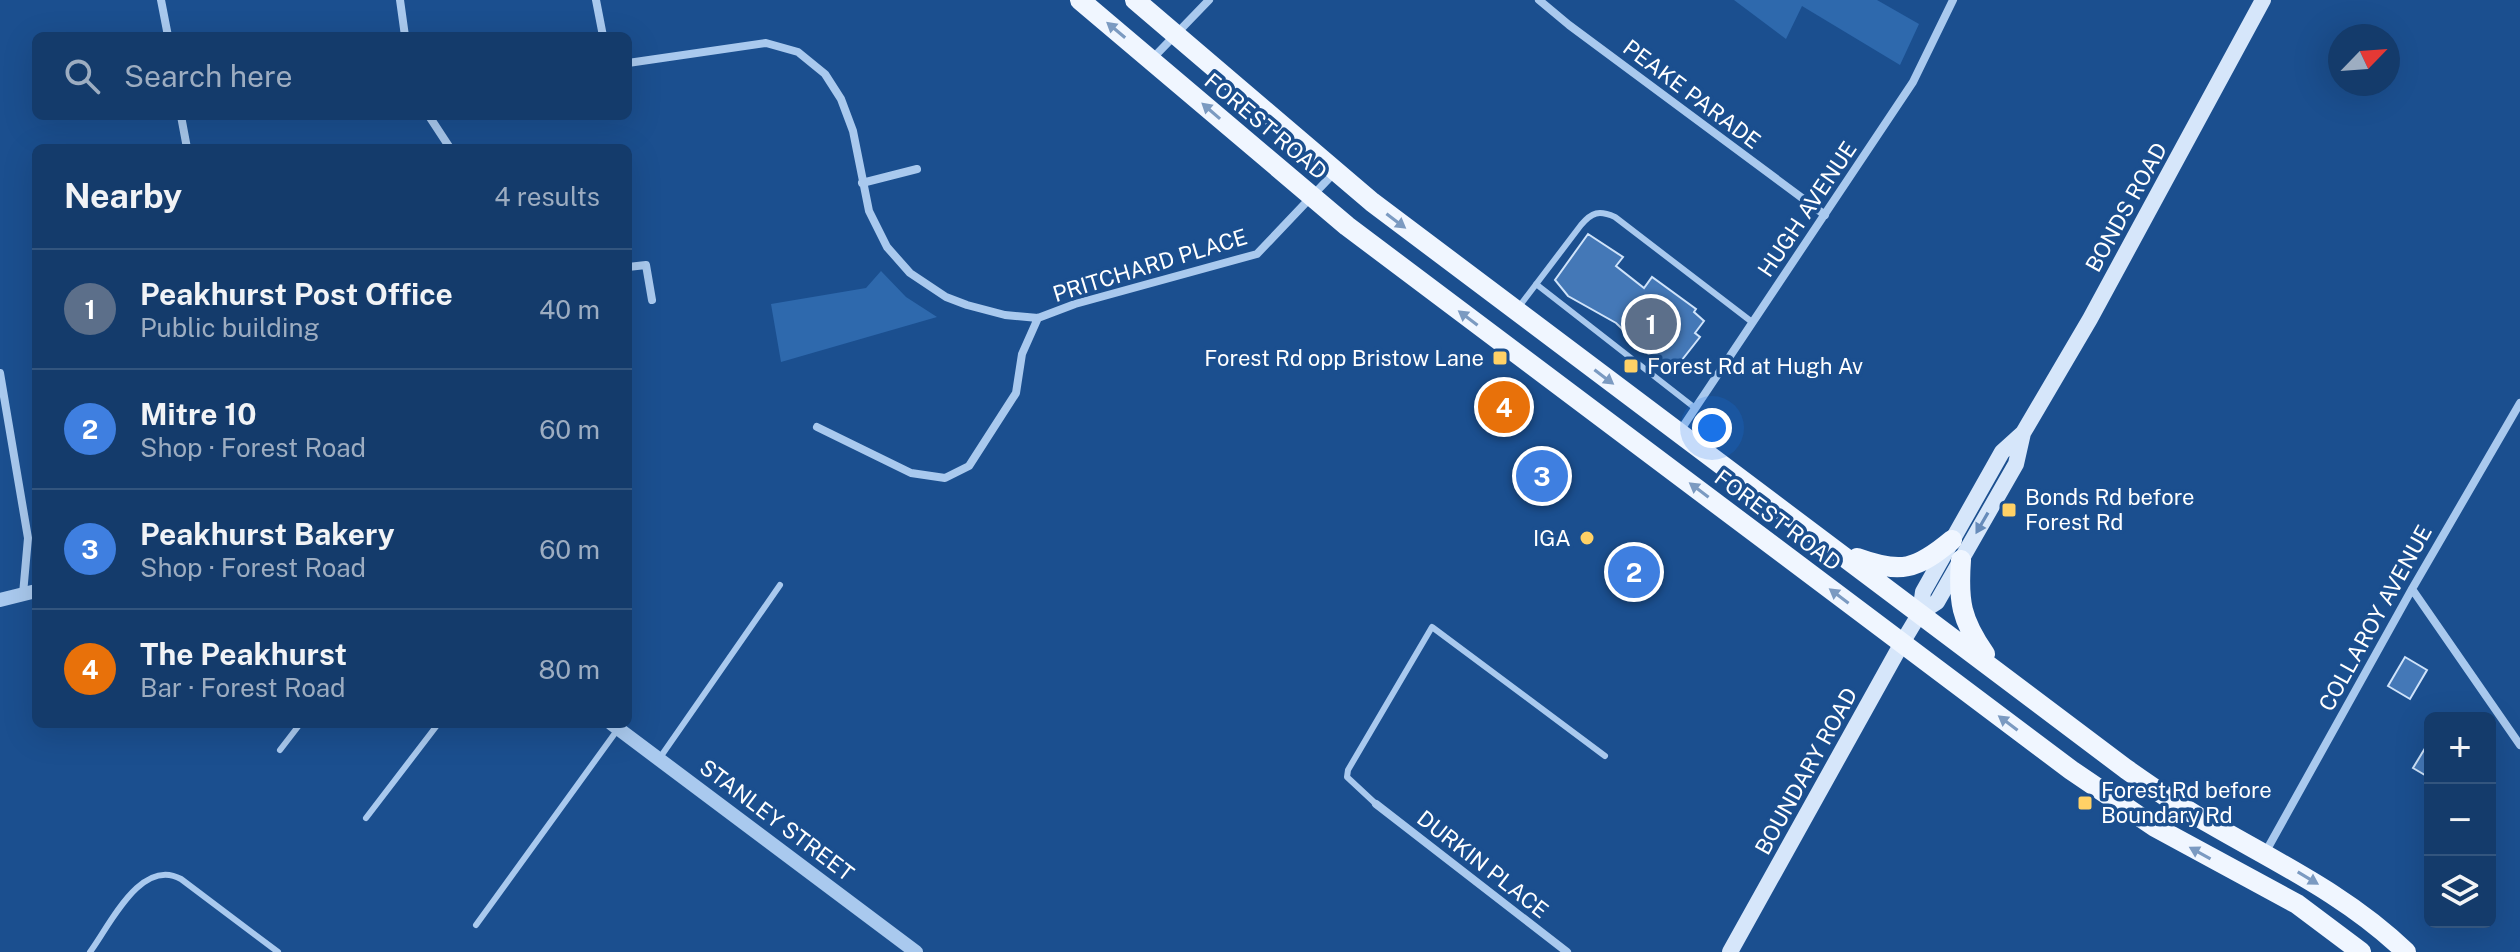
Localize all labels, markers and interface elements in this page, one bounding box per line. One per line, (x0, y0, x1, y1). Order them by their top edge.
one-way arrow (1106, 22, 1126, 39)
north arrow (2328, 24, 2400, 96)
search box (32, 32, 632, 120)
street label: PEAKE PARADE (1618, 34, 1766, 154)
icon: search (60, 54, 104, 98)
text: Search here (124, 58, 292, 94)
street label: FOREST ROAD (1200, 67, 1332, 185)
one-way arrow (1201, 103, 1221, 120)
street label: HUGH AVENUE (1752, 136, 1862, 282)
street label: BONDS ROAD (2080, 138, 2172, 276)
text: Nearby (64, 176, 182, 216)
text: 4 results (494, 181, 600, 212)
one-way arrow (1386, 212, 1406, 228)
street label: PRITCHARD PLACE (1050, 223, 1250, 307)
text: Peakhurst Post Office (140, 276, 453, 312)
text: 1 (84, 294, 96, 325)
text: 40 m (539, 294, 600, 325)
pin: 1 (1625, 294, 1677, 354)
one-way arrow (1458, 310, 1478, 326)
text: Public building (140, 312, 320, 343)
place label: Forest Rd opp Bristow Lane (1204, 345, 1484, 371)
marker: Forest Rd opp Bristow Lane (1491, 349, 1509, 367)
place label: Forest Rd at Hugh Av (1647, 353, 1863, 379)
marker: Forest Rd at Hugh Av (1622, 357, 1640, 375)
one-way arrow (1594, 368, 1614, 384)
pin: 4 (1478, 377, 1530, 437)
text: Mitre 10 (140, 396, 257, 432)
your location (1692, 408, 1732, 448)
text: 2 (82, 414, 98, 445)
text: 60 m (539, 414, 600, 445)
text: Shop · Forest Road (140, 432, 366, 463)
pin: 3 (1516, 446, 1568, 506)
street label: FOREST ROAD (1710, 464, 1846, 576)
one-way arrow (1688, 483, 1709, 499)
place label: Bonds Rd before Forest Rd (2025, 484, 2195, 535)
marker: Bonds Rd before Forest Rd (2000, 501, 2018, 519)
one-way arrow (1975, 512, 1989, 534)
text: Peakhurst Bakery (140, 516, 395, 552)
street label: COLLAROY AVENUE (2313, 520, 2437, 716)
place label: IGA (1533, 525, 1571, 551)
marker: IGA (1578, 529, 1596, 547)
text: 3 (81, 534, 99, 565)
text: 60 m (539, 534, 600, 565)
pin: 2 (1608, 542, 1660, 602)
text: Shop · Forest Road (140, 552, 366, 583)
one-way arrow (1829, 589, 1850, 604)
text: The Peakhurst (140, 636, 347, 672)
text: 4 (81, 654, 99, 685)
text: 80 m (539, 654, 600, 685)
text: Bar · Forest Road (140, 672, 346, 703)
street label: BOUNDARY ROAD (1749, 683, 1863, 859)
map controls (2424, 712, 2496, 928)
button: + (2424, 712, 2496, 784)
one-way arrow (1998, 716, 2018, 732)
street label: STANLEY STREET (695, 754, 859, 886)
place label: Forest Rd before Boundary Rd (2101, 777, 2272, 828)
button: − (2424, 784, 2496, 856)
marker: Forest Rd before Boundary Rd (2076, 794, 2094, 812)
street label: DURKIN PLACE (1412, 805, 1554, 923)
one-way arrow (2189, 846, 2211, 860)
button: layers (2424, 856, 2496, 928)
one-way arrow (2297, 870, 2320, 884)

